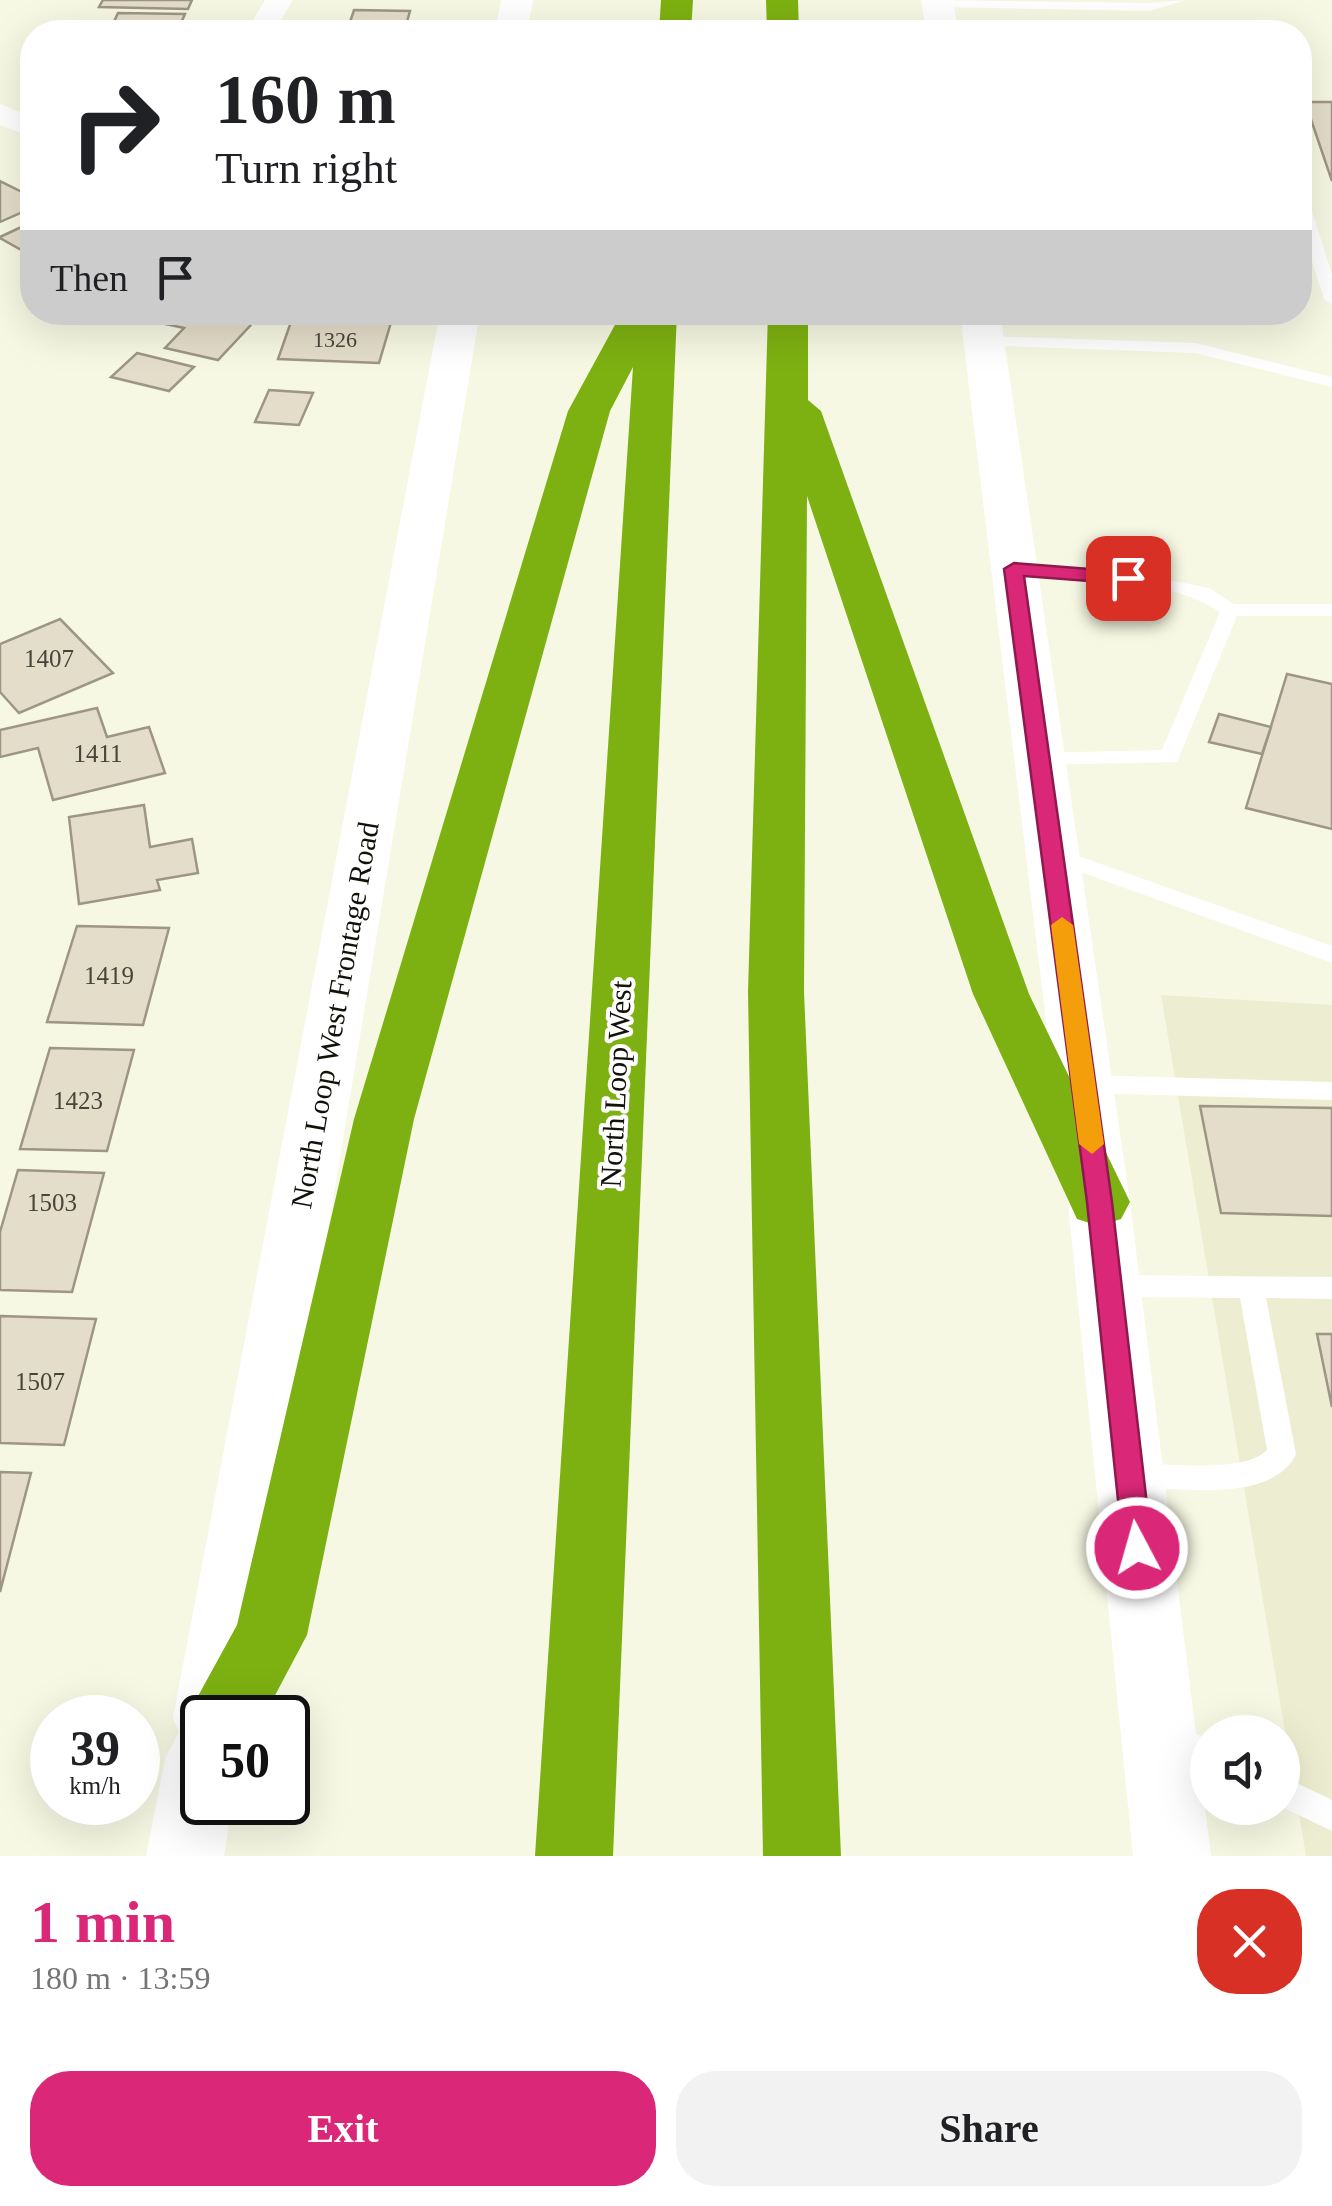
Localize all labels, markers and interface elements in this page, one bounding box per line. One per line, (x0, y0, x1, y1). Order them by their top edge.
icon: right (50, 60, 180, 190)
text: 160 m (215, 61, 396, 138)
text: Turn right (215, 143, 397, 193)
icon: arrive (148, 250, 203, 305)
text: Then (50, 257, 128, 299)
house number: 1326 (313, 327, 357, 352)
pin (1086, 536, 1171, 621)
icon: arrive (1101, 551, 1156, 606)
house number: 1407 (24, 645, 74, 672)
house number: 1411 (73, 740, 123, 767)
street label: North Loop West Frontage Road (284, 819, 385, 1211)
house number: 1419 (84, 962, 134, 989)
street label: North Loop West (594, 979, 637, 1188)
house number: 1423 (53, 1087, 103, 1114)
house number: 1503 (27, 1189, 77, 1216)
house number: 1507 (15, 1368, 65, 1395)
position arrow (1085, 1496, 1189, 1600)
speed limit sign: 50 (180, 1695, 310, 1825)
map controls (1190, 1715, 1300, 1825)
button: sound (1190, 1715, 1300, 1825)
text: 39 (70, 1720, 120, 1776)
text: km/h (69, 1772, 121, 1799)
text: 1 min (30, 1889, 175, 1955)
button: close (1197, 1889, 1302, 1994)
text: 180 m · 13:59 (30, 1960, 210, 1996)
button: Exit (30, 2071, 656, 2186)
button: Share (676, 2071, 1302, 2186)

